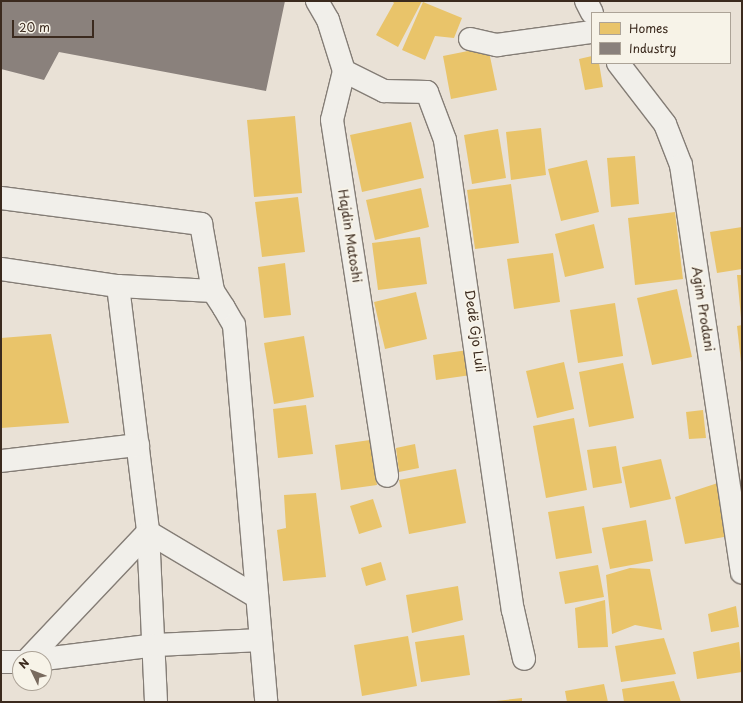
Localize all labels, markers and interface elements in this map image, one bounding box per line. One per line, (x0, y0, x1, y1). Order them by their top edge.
scale bar (14, 12, 96, 38)
legend (591, 12, 731, 64)
text: 20 m (19, 18, 50, 36)
text: Homes (629, 19, 668, 37)
text: Industry (629, 39, 676, 57)
street label: Hajdin Matoshi (335, 188, 365, 284)
street label: Agim Prodani (689, 265, 717, 353)
street label: Dedë Gjo Luli (461, 288, 489, 374)
north arrow (12, 651, 52, 691)
text: N (14, 654, 33, 672)

